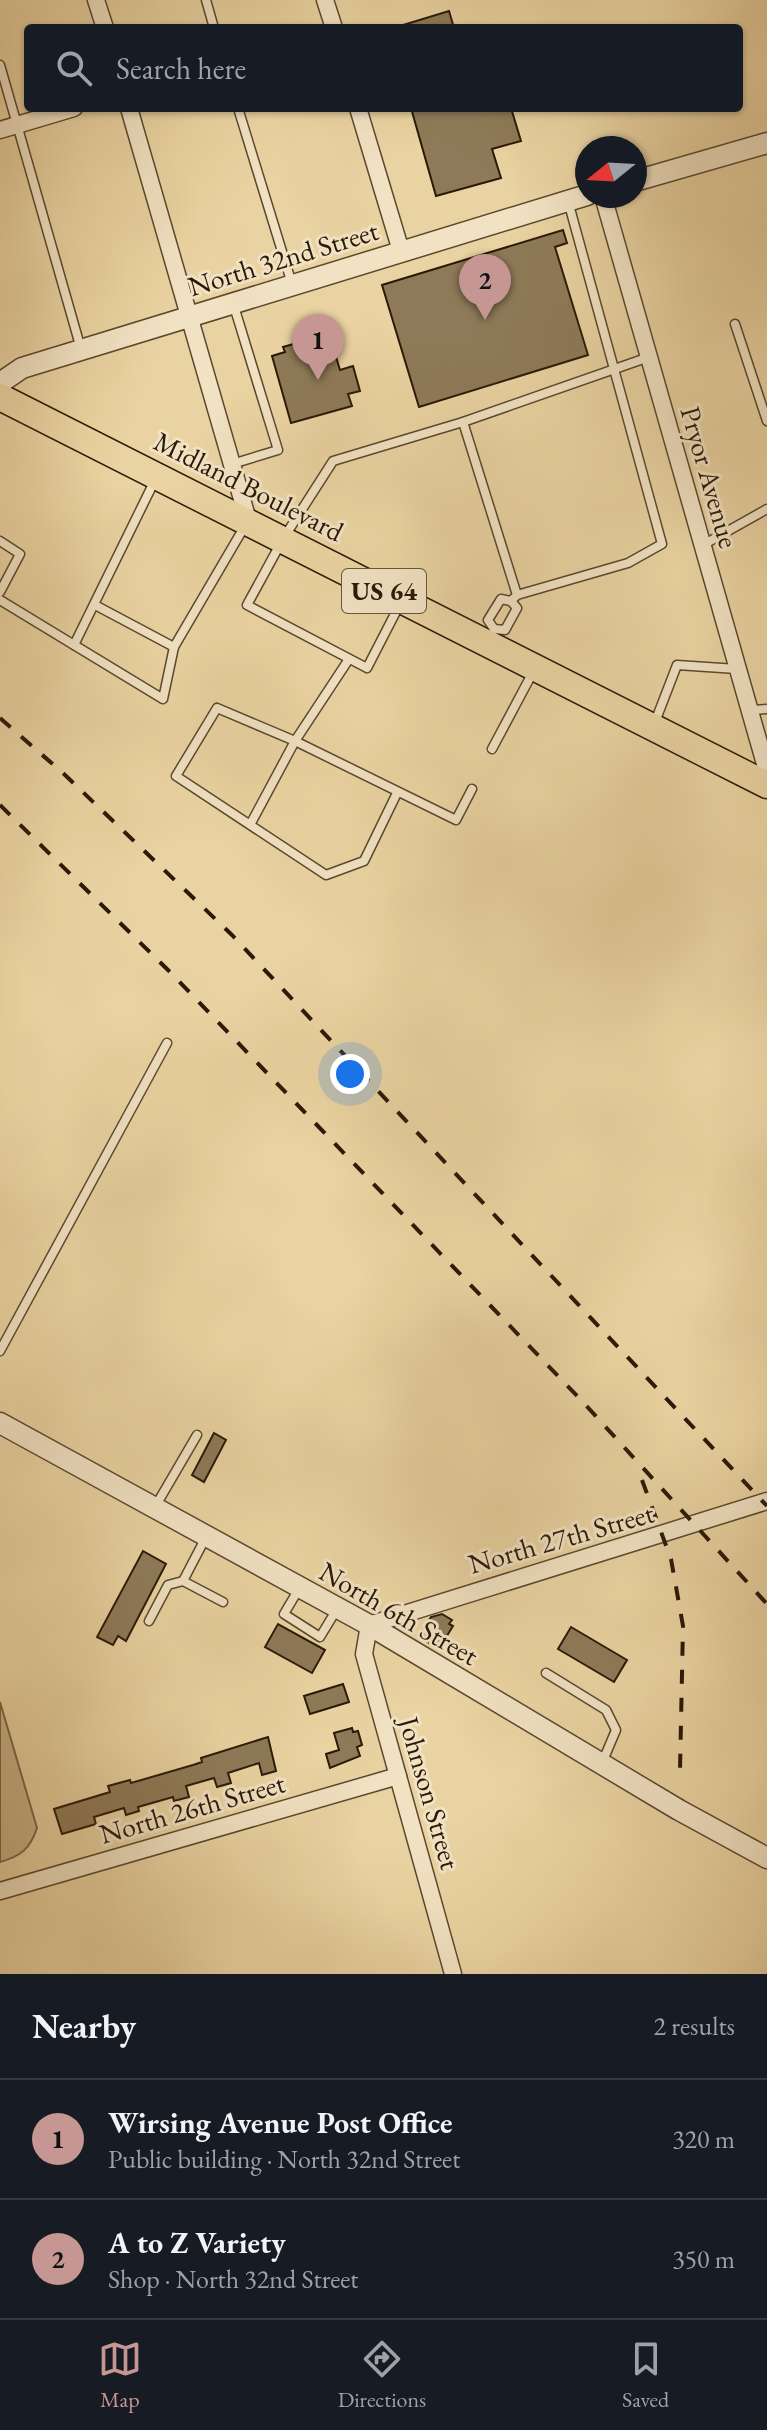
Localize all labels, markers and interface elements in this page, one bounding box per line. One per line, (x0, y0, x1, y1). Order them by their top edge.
search box (24, 24, 743, 112)
icon: search (52, 46, 96, 90)
text: Search here (116, 49, 246, 88)
north arrow (575, 136, 647, 208)
street label: North 32nd Street (183, 212, 383, 304)
pin: 2 (459, 254, 511, 320)
pin: 1 (292, 314, 344, 380)
street label: Pryor Avenue (673, 402, 747, 552)
street label: Midland Boulevard (148, 423, 351, 550)
road number: US 64 (342, 569, 426, 613)
your location (330, 1054, 370, 1094)
street label: North 27th Street (464, 1494, 658, 1582)
street label: North 6th Street (313, 1553, 485, 1673)
street label: Johnson Street (391, 1711, 469, 1874)
street label: North 26th Street (95, 1764, 289, 1852)
text: Nearby (32, 2004, 136, 2048)
text: 2 results (654, 2009, 735, 2043)
text: Wirsing Avenue Post Office (108, 2103, 453, 2142)
text: 1 (51, 2122, 65, 2156)
text: 320 m (672, 2122, 735, 2156)
text: Public building · North 32nd Street (108, 2142, 460, 2176)
text: A to Z Variety (108, 2223, 286, 2262)
text: 2 (51, 2242, 65, 2276)
text: 350 m (672, 2242, 735, 2276)
text: Shop · North 32nd Street (108, 2262, 359, 2296)
tab: Map (98, 2337, 142, 2414)
tab: Directions (338, 2337, 426, 2414)
tab: Saved (622, 2337, 669, 2414)

